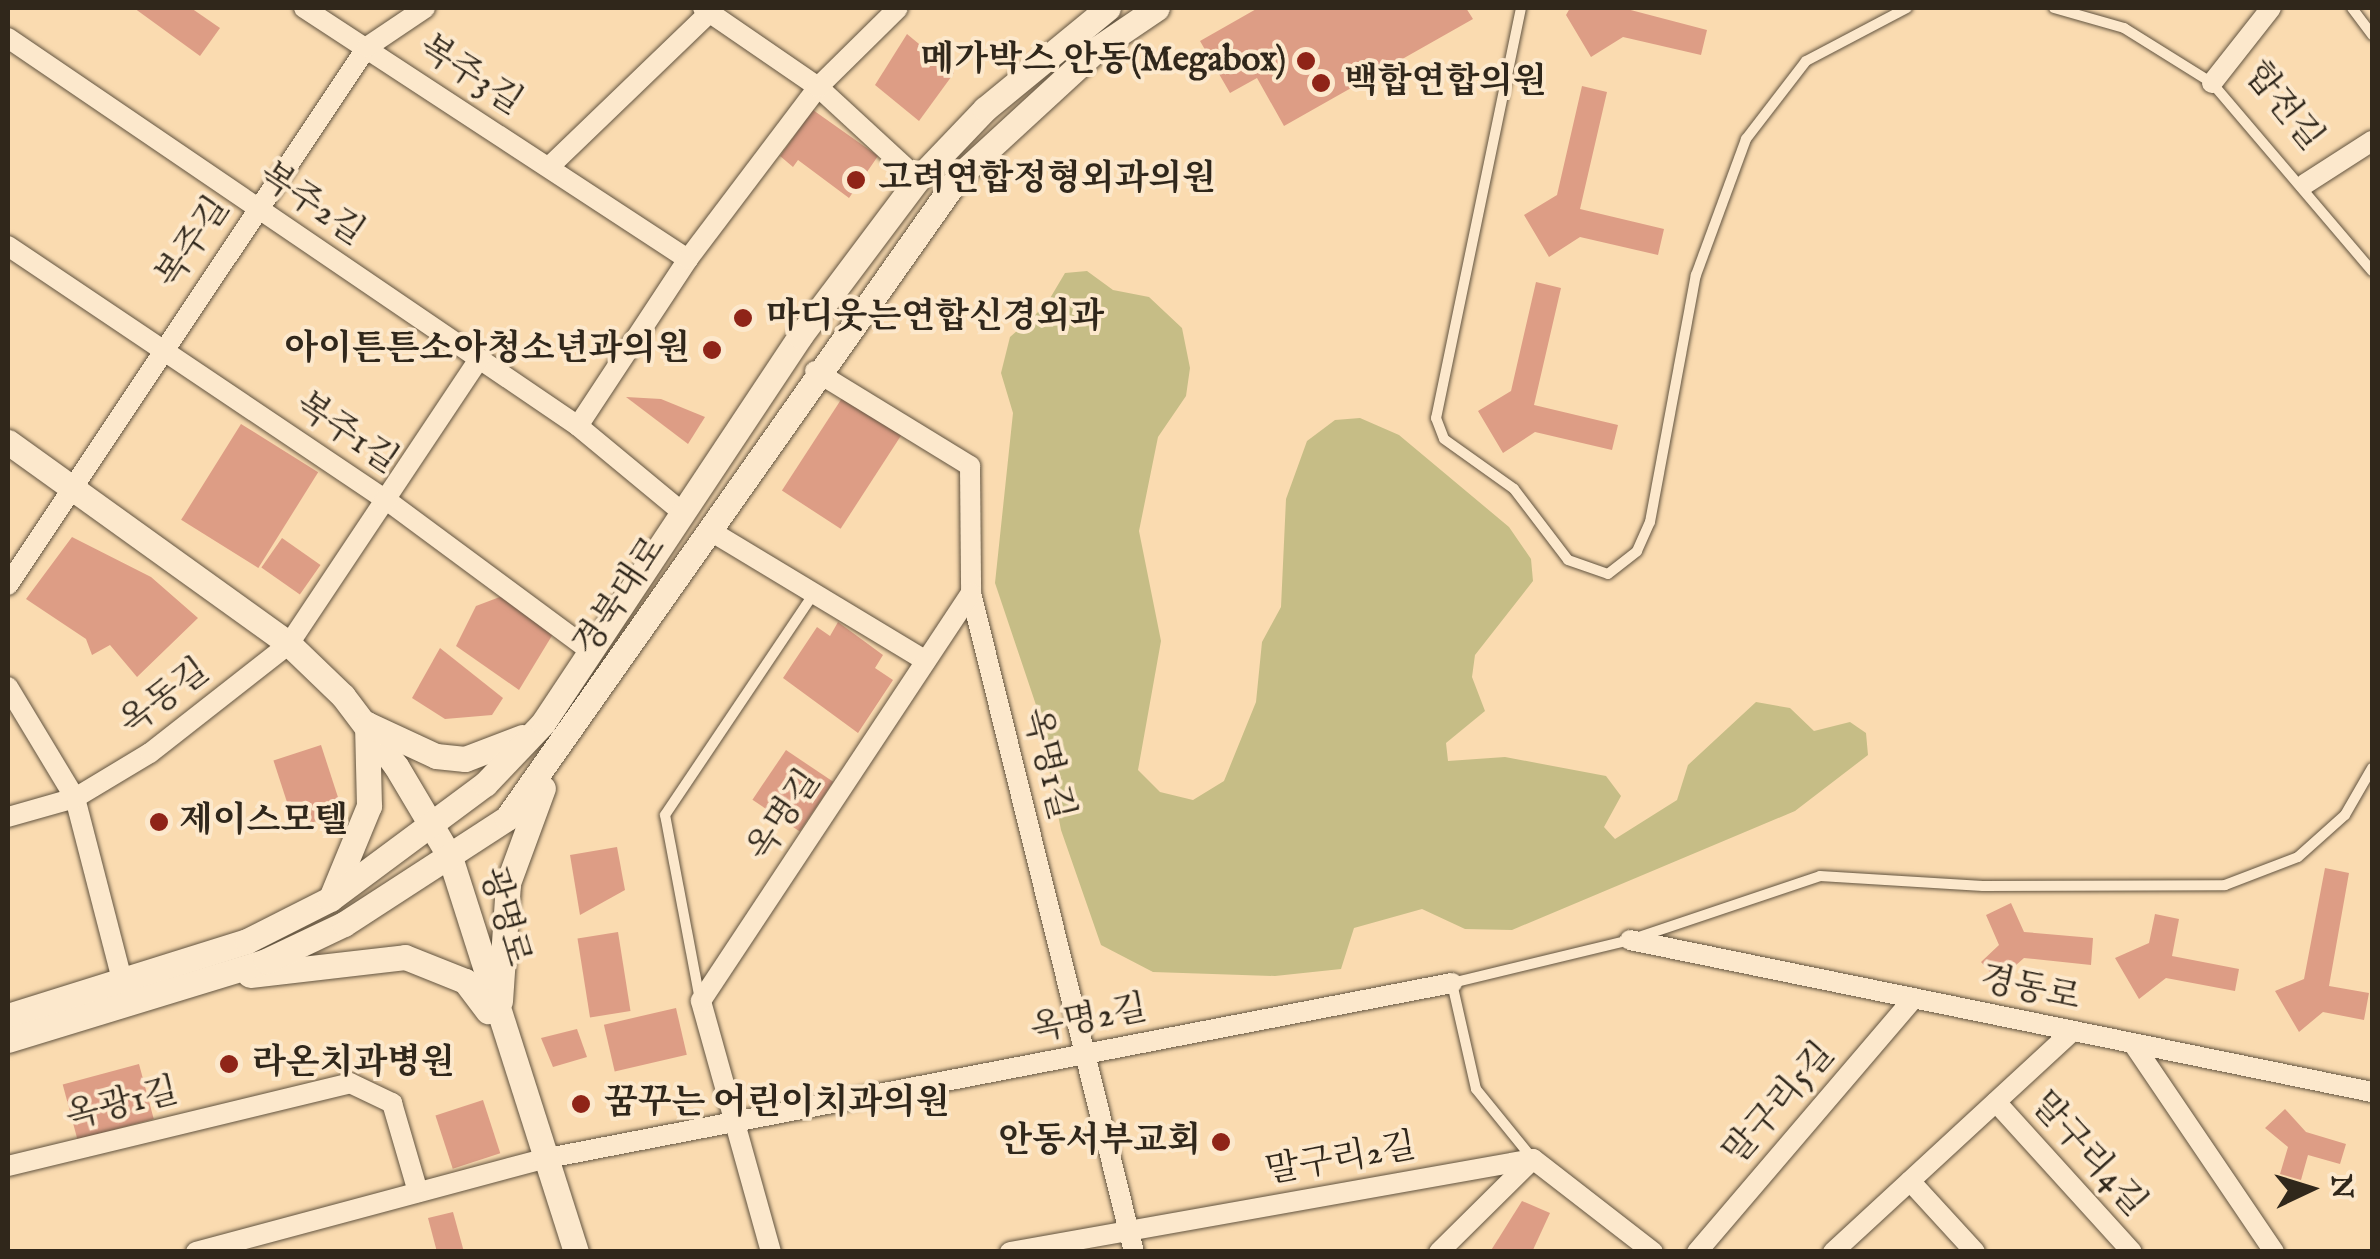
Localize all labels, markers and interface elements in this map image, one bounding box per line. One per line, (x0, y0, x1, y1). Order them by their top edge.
street label: 복주3길 (411, 27, 529, 125)
place label: 메가박스 안동(Megabox) (921, 40, 1286, 82)
marker: 메가박스 안동(Megabox) (1295, 50, 1317, 72)
street label: 합전길 (2235, 54, 2331, 160)
place label: 백합연합의원 (1344, 62, 1547, 104)
marker: 백합연합의원 (1308, 70, 1334, 96)
street label: 복주2길 (250, 155, 372, 255)
place label: 고려연합정형외과의원 (878, 159, 1216, 201)
marker: 고려연합정형외과의원 (843, 167, 869, 193)
street label: 복주길 (148, 189, 240, 297)
place label: 마디웃는연합신경외과 (766, 297, 1104, 339)
marker: 마디웃는연합신경외과 (730, 305, 756, 331)
place label: 아이튼튼소아청소년과의원 (284, 329, 690, 371)
marker: 아이튼튼소아청소년과의원 (699, 337, 725, 363)
street label: 복주1길 (287, 385, 405, 483)
street label: 경북대로 (566, 529, 676, 665)
street label: 옥동길 (112, 651, 218, 745)
street label: 옥명1길 (1013, 703, 1081, 825)
street label: 옥명길 (739, 762, 831, 870)
place label: 제이스모텔 (179, 801, 348, 843)
marker: 제이스모텔 (148, 811, 170, 833)
street label: 광명로 (470, 862, 538, 972)
street label: 경동로 (1976, 959, 2084, 1021)
street label: 옥명2길 (1027, 988, 1151, 1052)
street label: 말구리5길 (1716, 1034, 1844, 1174)
place label: 라온치과병원 (252, 1043, 455, 1085)
marker: 라온치과병원 (216, 1051, 242, 1077)
street label: 옥광1길 (61, 1071, 183, 1139)
place label: 꿈꾸는 어린이치과의원 (604, 1083, 950, 1125)
street label: 말구리4길 (2021, 1084, 2155, 1226)
marker: 꿈꾸는 어린이치과의원 (568, 1091, 594, 1117)
place label: 안동서부교회 (998, 1121, 1201, 1163)
street label: 말구리2길 (1263, 1126, 1419, 1194)
marker: 안동서부교회 (1210, 1131, 1232, 1153)
north arrow (2260, 1139, 2360, 1239)
text: N (2322, 1174, 2359, 1200)

